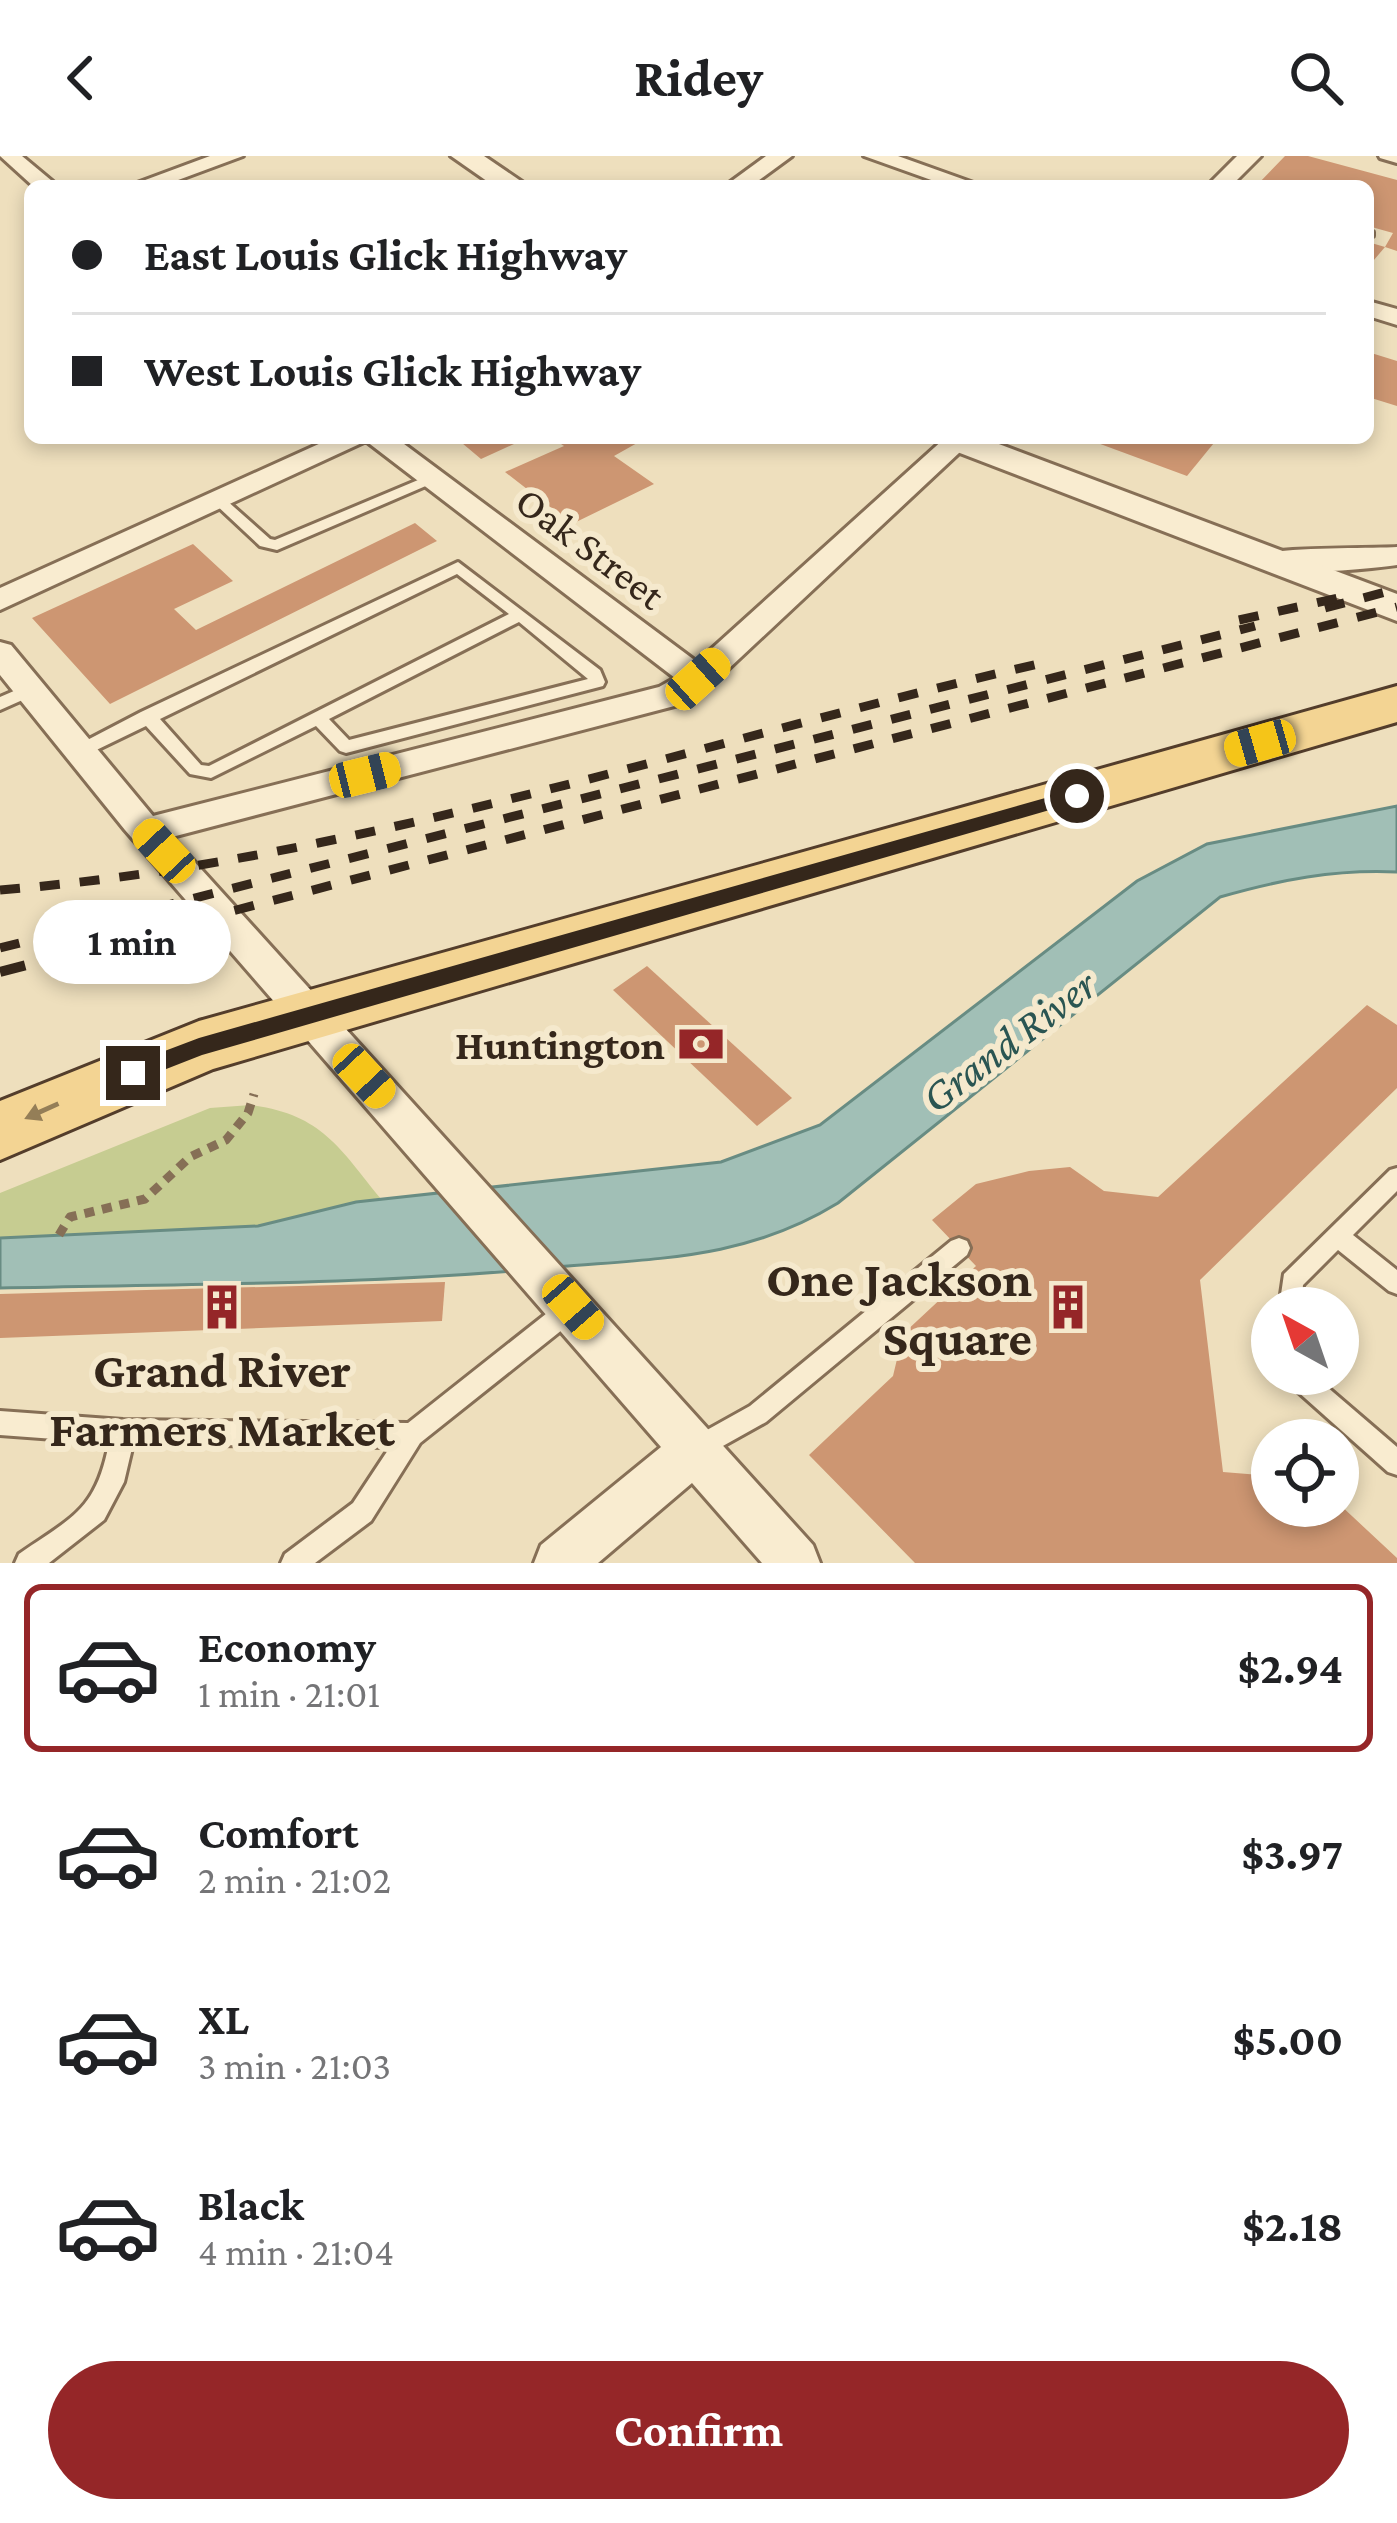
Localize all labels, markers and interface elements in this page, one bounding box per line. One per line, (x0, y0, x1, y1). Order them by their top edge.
icon: back (48, 45, 114, 111)
icon: search (1283, 45, 1349, 111)
text: Ridey (634, 48, 763, 108)
text: East Louis Glick Highway (144, 230, 627, 280)
text: West Louis Glick Highway (144, 346, 641, 396)
street label: Oak Street (507, 476, 675, 619)
car (659, 642, 737, 716)
car (1220, 716, 1300, 770)
car (326, 749, 404, 801)
route start (1050, 769, 1104, 823)
car (126, 812, 202, 890)
callout: 1 min (34, 899, 232, 983)
text: 1 min (88, 920, 176, 963)
water label: Grand River (912, 958, 1107, 1122)
bank icon: Huntington (676, 1019, 726, 1069)
place label: Huntington (455, 1021, 665, 1068)
car (326, 1037, 402, 1115)
route end (106, 1046, 160, 1100)
one-way arrow (24, 1101, 59, 1121)
place label: One Jackson Square (766, 1250, 1032, 1366)
car (536, 1268, 610, 1346)
building icon: Grand River Farmers Market (197, 1282, 247, 1332)
building icon: One Jackson Square (1043, 1282, 1093, 1332)
north arrow (1251, 1287, 1359, 1395)
map controls (1251, 1287, 1359, 1527)
place label: Grand River Farmers Market (49, 1341, 396, 1457)
button: locate (1251, 1419, 1359, 1527)
icon: car (54, 1614, 162, 1722)
text: Economy (198, 1622, 376, 1672)
text: $2.94 (1237, 1643, 1343, 1693)
text: 1 min · 21:01 (198, 1672, 380, 1715)
icon: car (54, 1800, 162, 1908)
text: Comfort (198, 1808, 359, 1858)
text: $3.97 (1241, 1829, 1343, 1879)
text: 2 min · 21:02 (198, 1858, 391, 1901)
icon: car (54, 1986, 162, 2094)
text: XL (198, 1994, 249, 2044)
text: $5.00 (1233, 2015, 1343, 2065)
text: 3 min · 21:03 (198, 2044, 391, 2087)
icon: car (54, 2172, 162, 2280)
text: Black (198, 2180, 304, 2230)
text: $2.18 (1242, 2201, 1343, 2251)
text: 4 min · 21:04 (198, 2230, 394, 2273)
button: Confirm (48, 2361, 1349, 2499)

